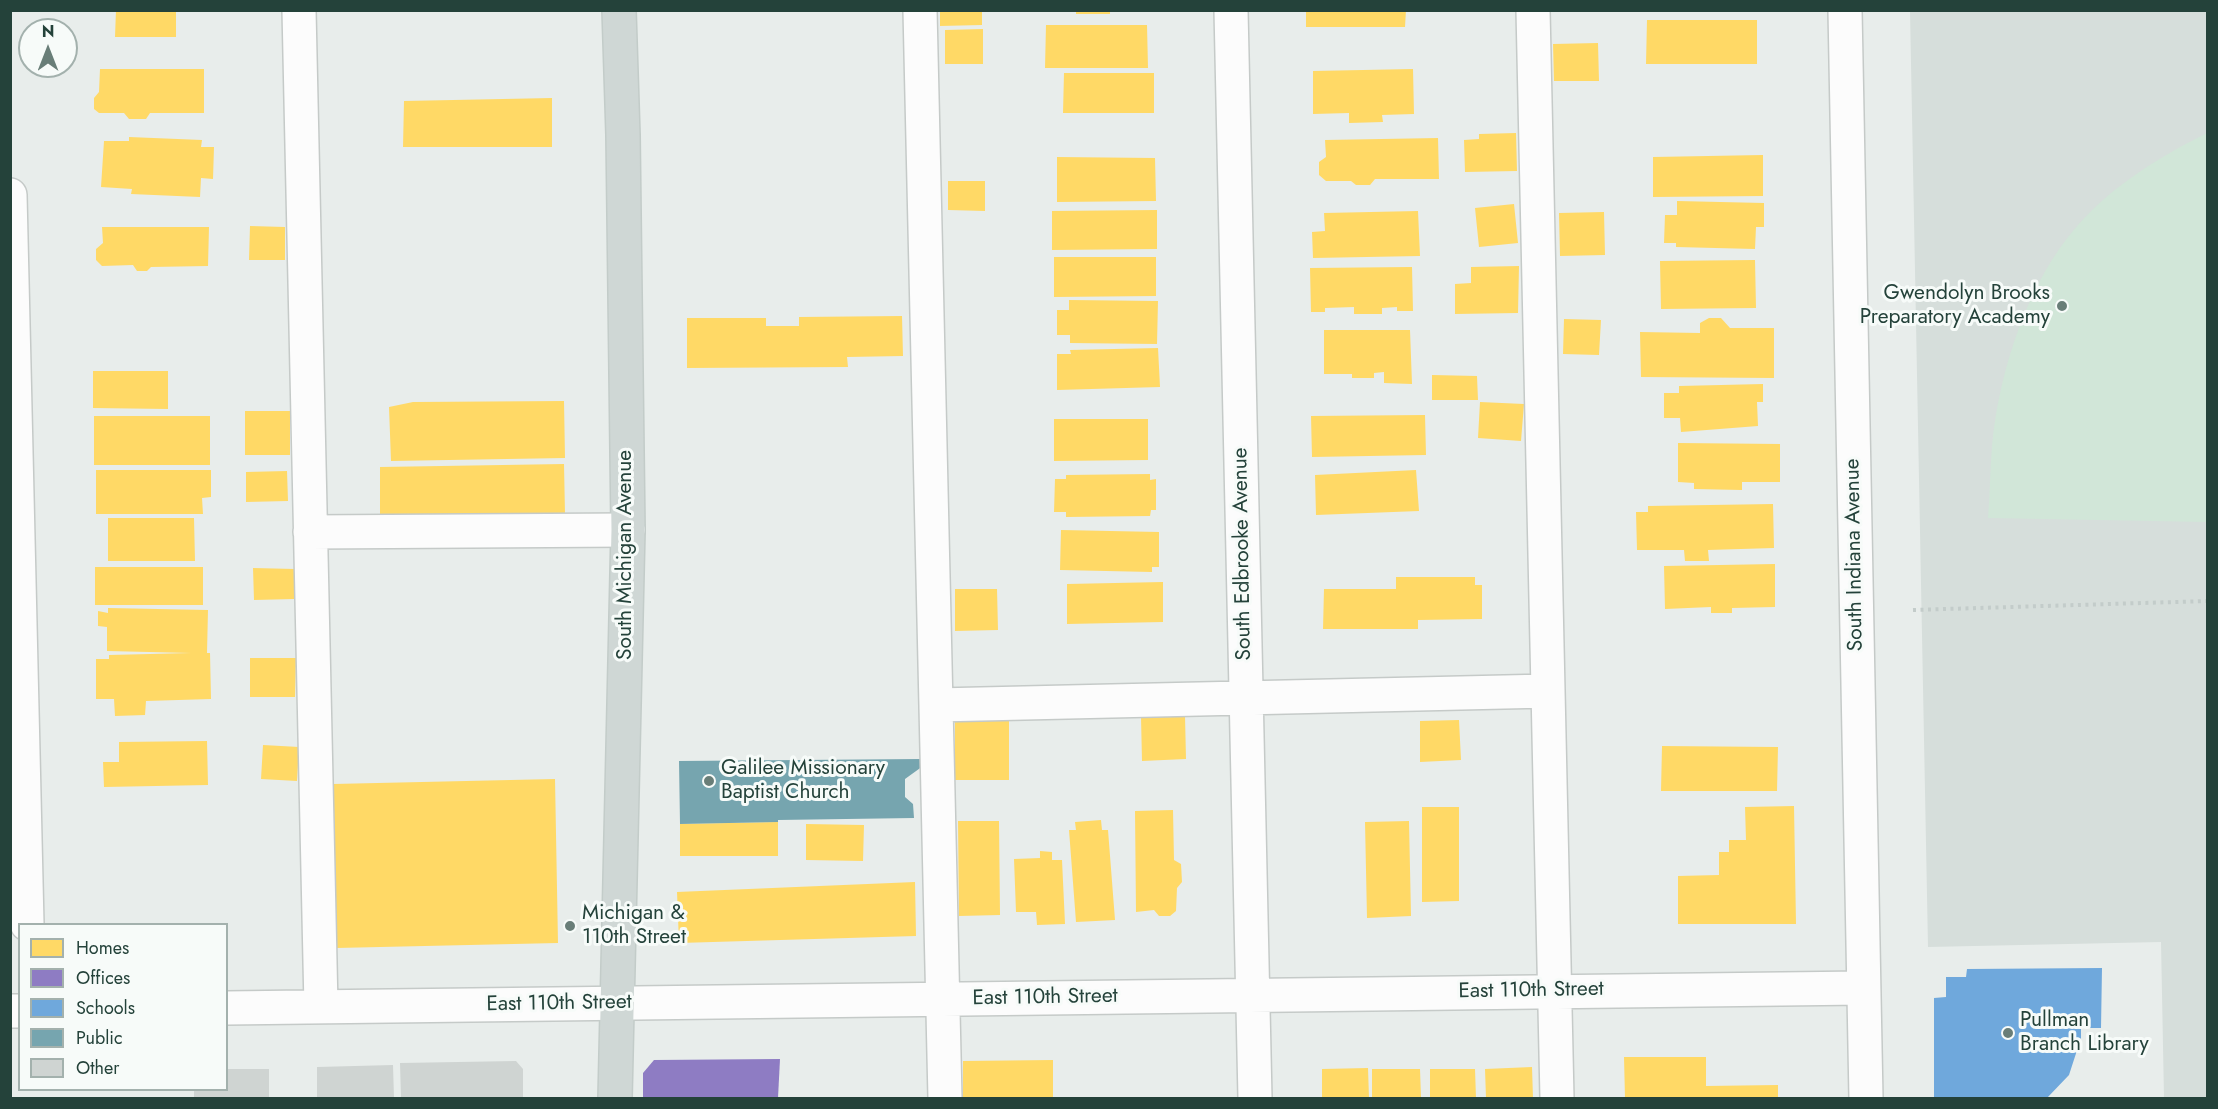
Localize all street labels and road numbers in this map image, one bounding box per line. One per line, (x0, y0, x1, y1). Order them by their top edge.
street label: South Edbrooke Avenue (1229, 447, 1257, 661)
street label: South Michigan Avenue (613, 450, 639, 660)
street label: South Indiana Avenue (1841, 458, 1869, 652)
street label: East 110th Street (1458, 977, 1604, 1005)
street label: East 110th Street (972, 984, 1118, 1012)
street label: East 110th Street (486, 990, 632, 1018)

